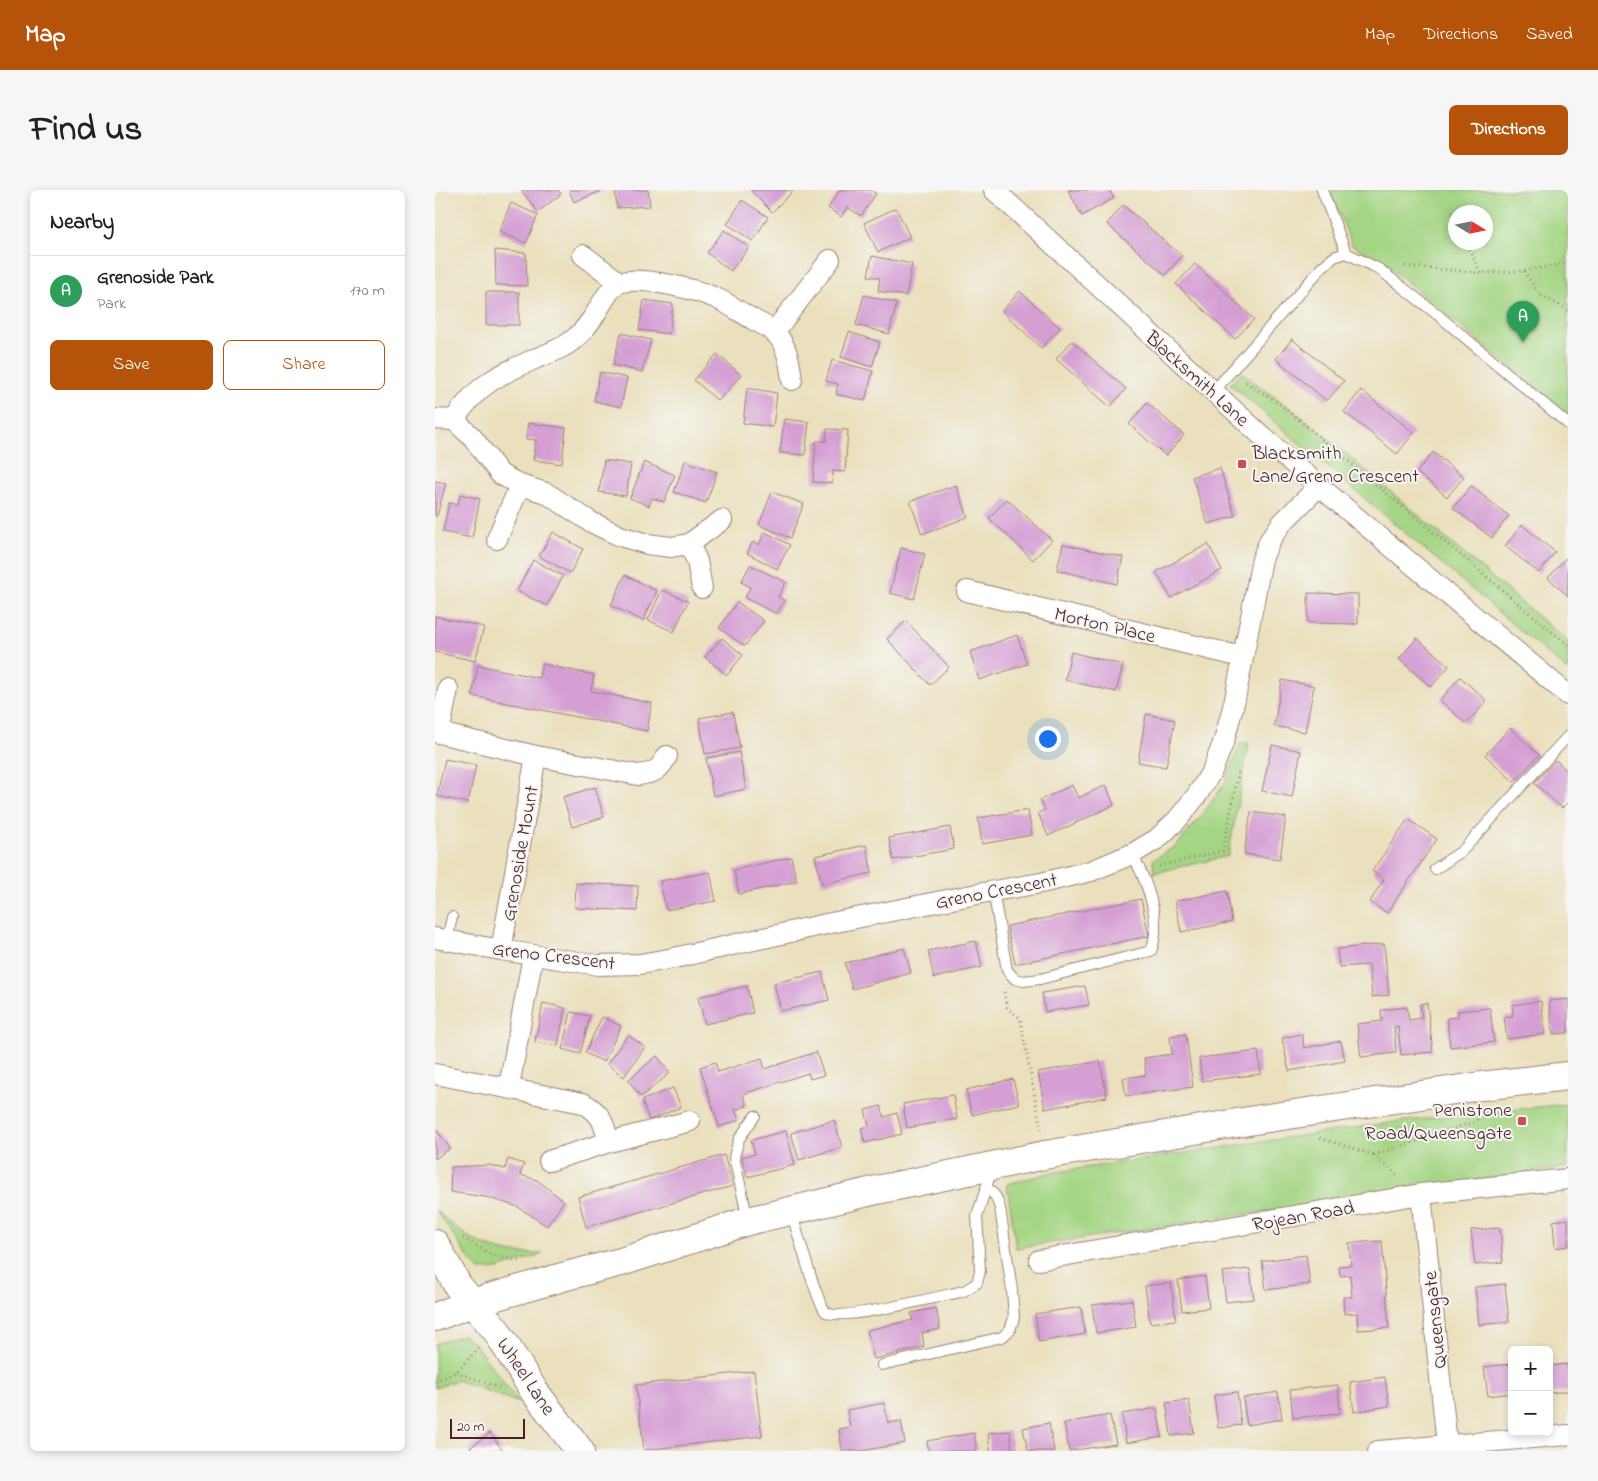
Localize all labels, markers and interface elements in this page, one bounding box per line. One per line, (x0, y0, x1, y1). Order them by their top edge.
text: Map (25, 18, 66, 53)
text: Map (1365, 22, 1395, 48)
text: Directions (1423, 22, 1498, 48)
text: Saved (1526, 22, 1573, 48)
text: Find us (30, 105, 142, 156)
button: Directions (1449, 105, 1568, 155)
north arrow (1448, 205, 1493, 250)
text: Nearby (50, 208, 114, 238)
text: Grenoside Park (97, 265, 214, 292)
text: A (61, 279, 71, 303)
text: 170 m (350, 279, 385, 303)
text: Park (97, 292, 126, 316)
pin: A (1507, 301, 1539, 342)
street label: Blacksmith Lane (1137, 324, 1255, 435)
button: Save (50, 340, 213, 390)
button: Share (223, 340, 385, 390)
place label: Blacksmith Lane/Greno Crescent (1251, 440, 1419, 492)
marker: Blacksmith Lane/Greno Crescent (1236, 458, 1248, 470)
street label: Morton Place (1051, 601, 1158, 652)
your location (1035, 726, 1061, 752)
street label: Grenoside Mount (495, 783, 548, 924)
street label: Greno Crescent (933, 866, 1060, 918)
street label: Greno Crescent (491, 936, 617, 979)
place label: Penistone Road/Queensgate (1365, 1097, 1512, 1150)
marker: Penistone Road/Queensgate (1516, 1115, 1528, 1127)
street label: Rojean Road (1250, 1194, 1357, 1241)
street label: Queensgate (1417, 1270, 1457, 1370)
street label: Wheel Lane (488, 1333, 562, 1422)
map controls (1508, 1346, 1553, 1436)
button: + (1508, 1346, 1553, 1391)
button: − (1508, 1391, 1553, 1436)
scale bar (450, 1416, 525, 1439)
text: 20 m (457, 1417, 484, 1438)

